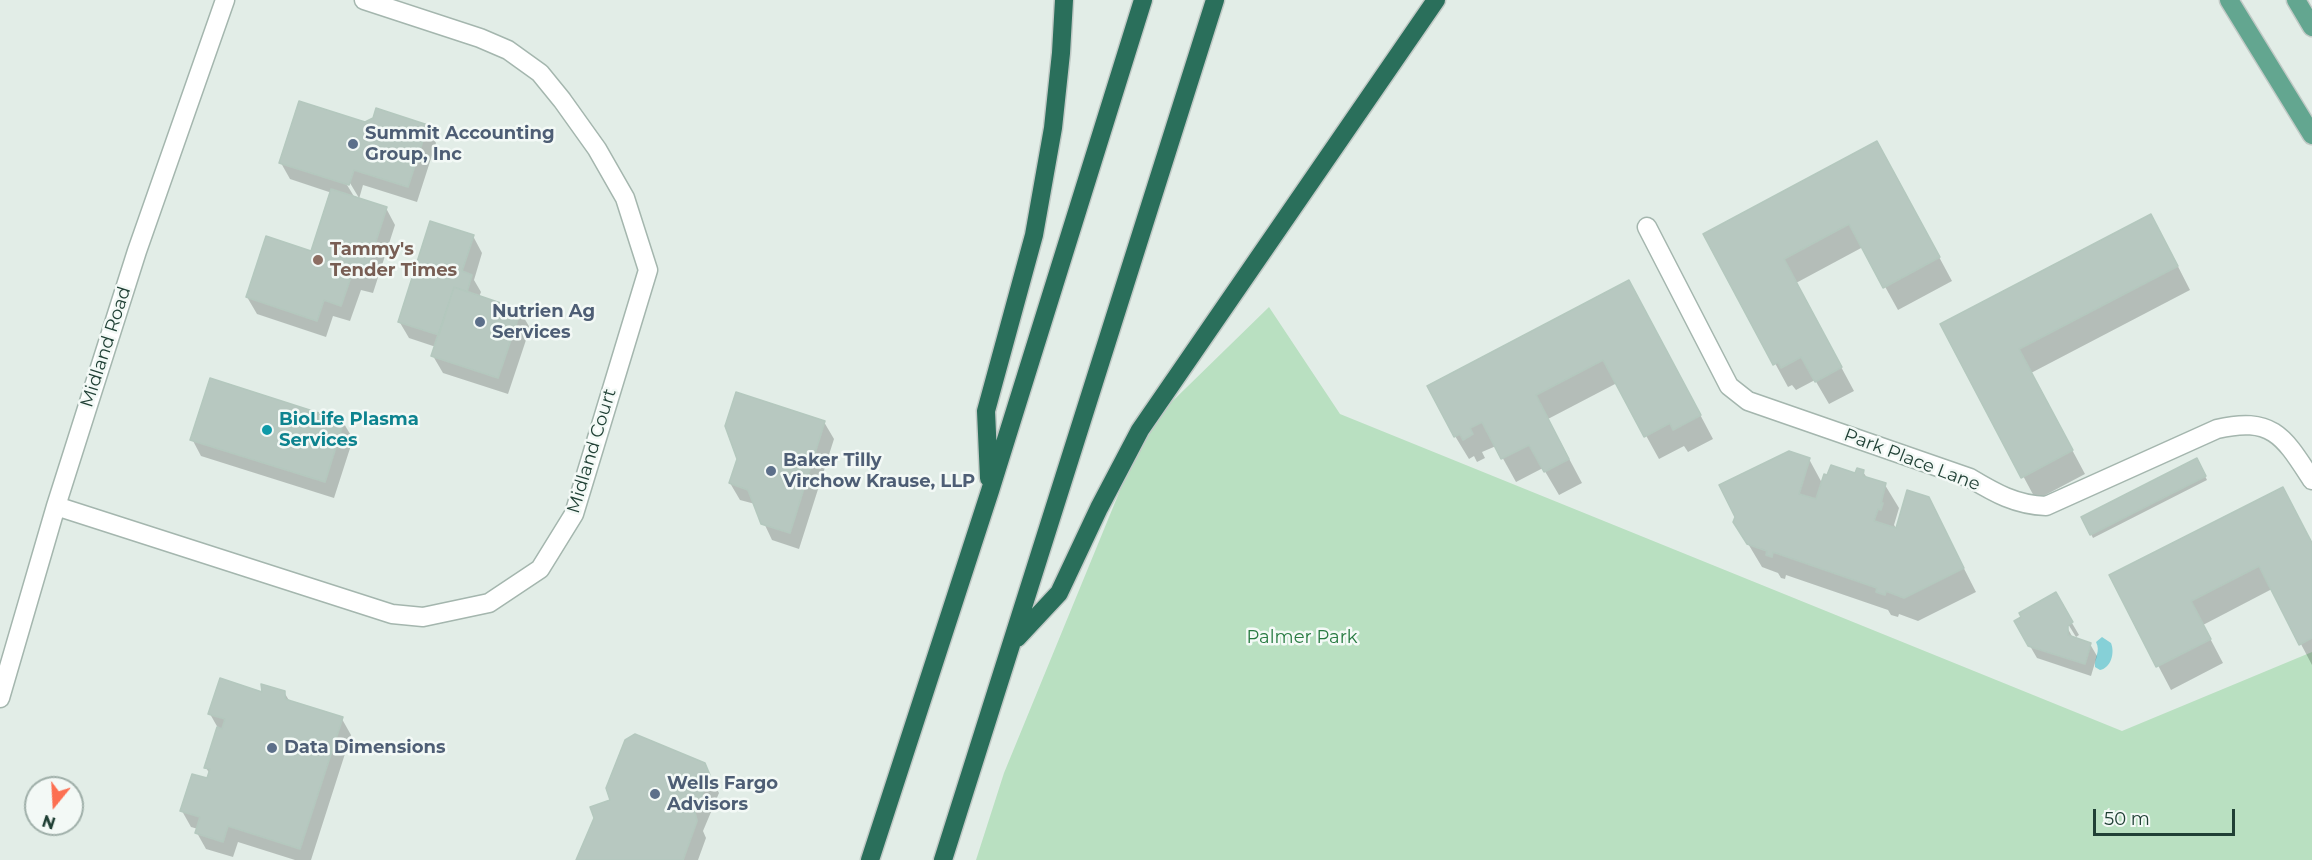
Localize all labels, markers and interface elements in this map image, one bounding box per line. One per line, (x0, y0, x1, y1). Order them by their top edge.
place label: Summit Accounting Group, Inc (365, 123, 555, 166)
marker: Summit Accounting Group, Inc (346, 137, 360, 151)
place label: Tammy's Tender Times (330, 239, 457, 282)
marker: Tammy's Tender Times (311, 253, 325, 267)
street label: Midland Road (76, 284, 136, 410)
place label: Nutrien Ag Services (492, 301, 595, 344)
marker: Nutrien Ag Services (473, 315, 487, 329)
street label: Midland Court (563, 386, 621, 516)
place label: BioLife Plasma Services (279, 409, 419, 452)
marker: BioLife Plasma Services (260, 423, 274, 437)
street label: Park Place Lane (1841, 424, 1983, 496)
place label: Baker Tilly Virchow Krause, LLP (783, 450, 975, 492)
marker: Baker Tilly Virchow Krause, LLP (764, 464, 778, 478)
park label: Palmer Park (1246, 627, 1358, 649)
place label: Data Dimensions (284, 737, 445, 759)
marker: Data Dimensions (265, 741, 279, 755)
place label: Wells Fargo Advisors (667, 773, 778, 816)
north arrow (24, 776, 84, 836)
marker: Wells Fargo Advisors (648, 787, 662, 801)
scale bar (2096, 797, 2238, 835)
text: 50 m (2104, 808, 2150, 830)
text: N (40, 811, 58, 833)

